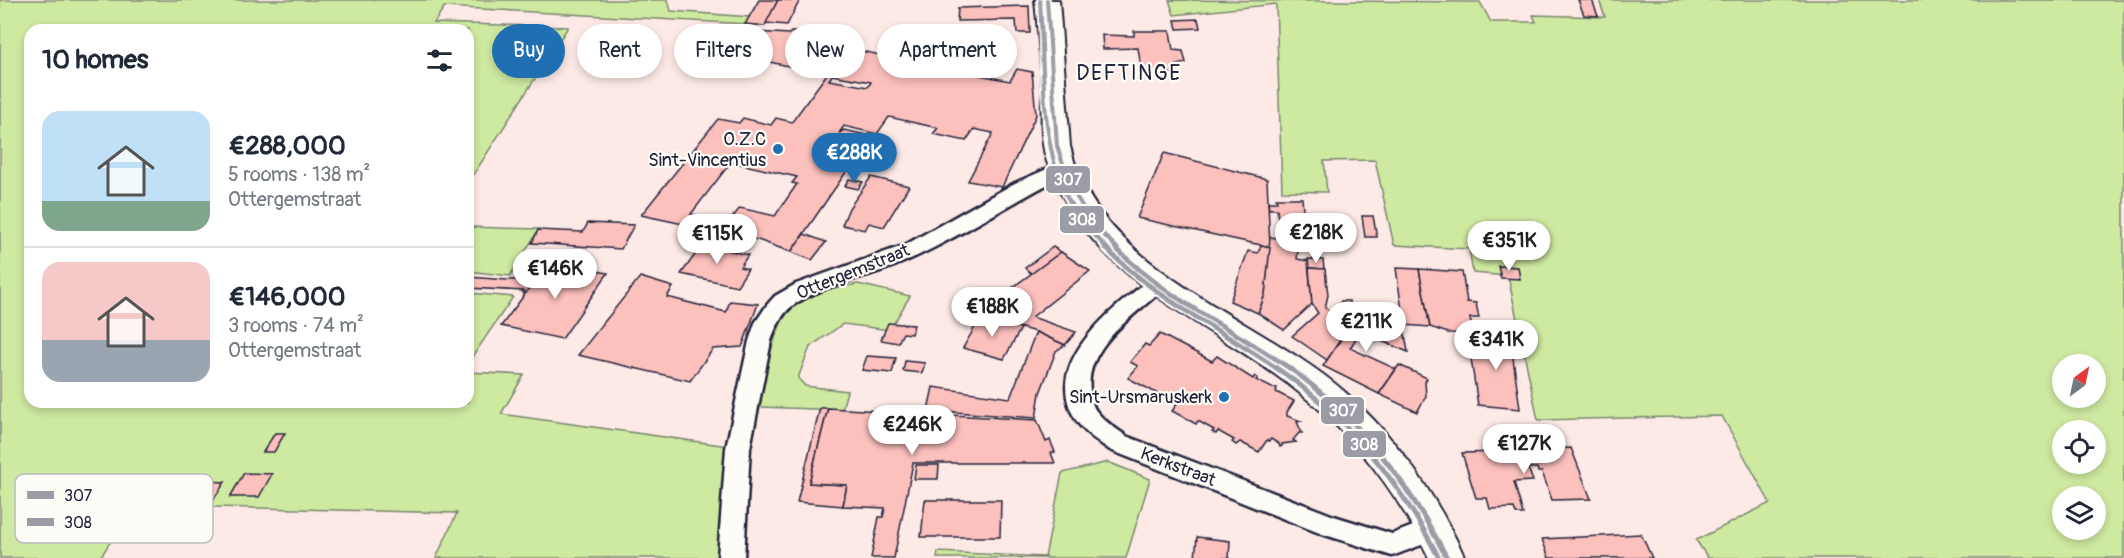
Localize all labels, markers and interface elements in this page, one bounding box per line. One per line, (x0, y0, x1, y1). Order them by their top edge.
chip: Buy (492, 24, 565, 78)
chip: Rent (577, 24, 662, 78)
chip: Filters (674, 24, 773, 78)
chip: New (785, 24, 865, 78)
chip: Apartment (877, 24, 1017, 78)
text: 10 homes (42, 44, 148, 76)
icon: filters (423, 44, 456, 77)
district label: DEFTINGE (1076, 60, 1182, 87)
place label: O.Z.C Sint-Vincentius (648, 128, 766, 172)
text: €288,000 (228, 130, 346, 162)
pin: €288K (812, 133, 896, 184)
icon: home (90, 135, 162, 207)
text: €288K (826, 140, 882, 165)
marker: O.Z.C Sint-Vincentius (771, 142, 785, 156)
text: 5 rooms · 138 m² (228, 162, 370, 187)
line badge: 307 (1045, 165, 1091, 194)
text: 307 (1054, 170, 1083, 190)
text: Ottergemstraat (228, 187, 361, 212)
line badge: 308 (1059, 205, 1105, 234)
text: 308 (1068, 210, 1096, 230)
pin: €218K (1274, 213, 1358, 264)
pin: €115K (675, 214, 759, 265)
text: €218K (1289, 220, 1343, 245)
text: €115K (691, 221, 743, 246)
pin: €351K (1467, 221, 1551, 272)
text: €351K (1481, 228, 1537, 253)
street label: Ottergemstraat (793, 239, 914, 305)
pin: €146K (513, 249, 597, 300)
text: €146K (527, 256, 583, 281)
text: €146,000 (228, 281, 345, 313)
icon: home (90, 286, 162, 358)
pin: €188K (950, 287, 1034, 338)
text: €188K (965, 294, 1019, 319)
pin: €211K (1324, 302, 1408, 353)
text: €211K (1340, 309, 1392, 334)
text: 3 rooms · 74 m² (228, 313, 364, 338)
pin: €341K (1454, 320, 1538, 371)
text: €341K (1468, 327, 1524, 352)
text: Ottergemstraat (228, 338, 361, 363)
north arrow (2052, 354, 2106, 408)
map controls (2052, 354, 2106, 540)
place label: Sint-Ursmaruskerk (1069, 386, 1212, 409)
marker: Sint-Ursmaruskerk (1217, 390, 1231, 404)
line badge: 307 (1320, 396, 1365, 425)
text: 307 (1329, 401, 1358, 421)
pin: €246K (870, 405, 954, 456)
text: €246K (882, 412, 942, 437)
button: locate (2052, 420, 2106, 474)
pin: €127K (1482, 424, 1566, 475)
line badge: 308 (1342, 430, 1387, 458)
text: €127K (1497, 431, 1551, 456)
text: 308 (1350, 435, 1378, 455)
street label: Kerkstraat (1137, 442, 1220, 492)
legend (15, 474, 213, 543)
text: 307 (64, 486, 93, 506)
button: layers (2052, 486, 2106, 540)
text: 308 (64, 513, 92, 533)

